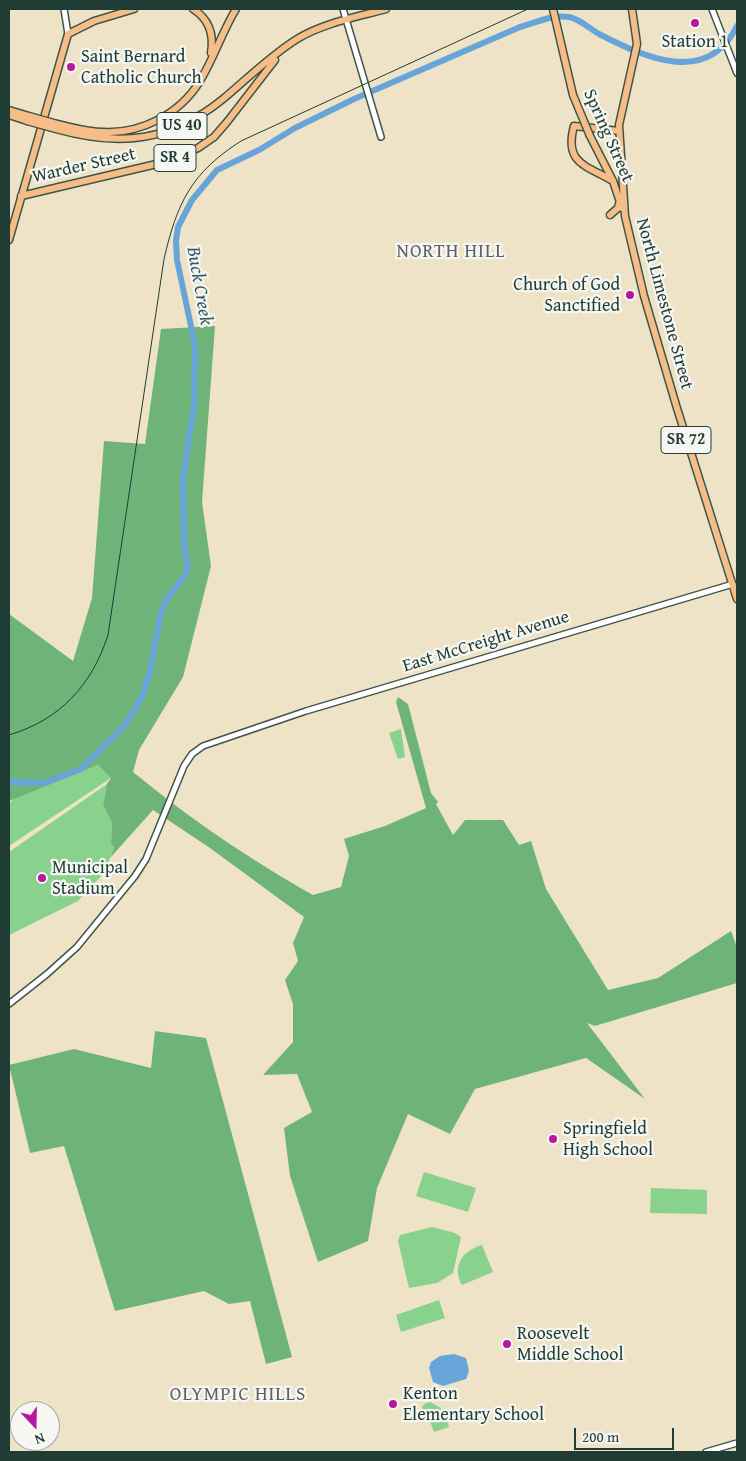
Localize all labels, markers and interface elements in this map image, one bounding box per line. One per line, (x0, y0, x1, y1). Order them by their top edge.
marker: Station 1 (689, 17, 701, 29)
place label: Station 1 (662, 31, 728, 53)
place label: Saint Bernard Catholic Church (81, 46, 202, 88)
marker: Saint Bernard Catholic Church (65, 61, 77, 73)
street label: Spring Street (578, 86, 638, 186)
road number: US 40 (157, 112, 207, 140)
street label: Warder Street (30, 144, 138, 188)
road number: SR 4 (154, 144, 196, 172)
street label: North Limestone Street (631, 216, 697, 392)
district label: NORTH HILL (395, 241, 507, 263)
water label: Buck Creek (181, 245, 217, 327)
place label: Church of God Sanctified (513, 274, 620, 316)
marker: Church of God Sanctified (624, 289, 636, 301)
road number: SR 72 (661, 426, 711, 454)
street label: East McCreight Avenue (400, 606, 572, 678)
place label: Municipal Stadium (52, 857, 128, 900)
marker: Municipal Stadium (36, 872, 48, 884)
place label: Springfield High School (563, 1118, 653, 1160)
marker: Springfield High School (547, 1133, 559, 1145)
place label: Roosevelt Middle School (517, 1323, 624, 1366)
marker: Roosevelt Middle School (501, 1338, 513, 1350)
place label: Kenton Elementary School (403, 1383, 544, 1426)
district label: OLYMPIC HILLS (168, 1384, 308, 1406)
marker: Kenton Elementary School (387, 1398, 399, 1410)
north arrow (10, 1401, 60, 1451)
scale bar (576, 1418, 676, 1450)
text: 200 m (582, 1426, 619, 1447)
text: N (32, 1428, 48, 1450)

